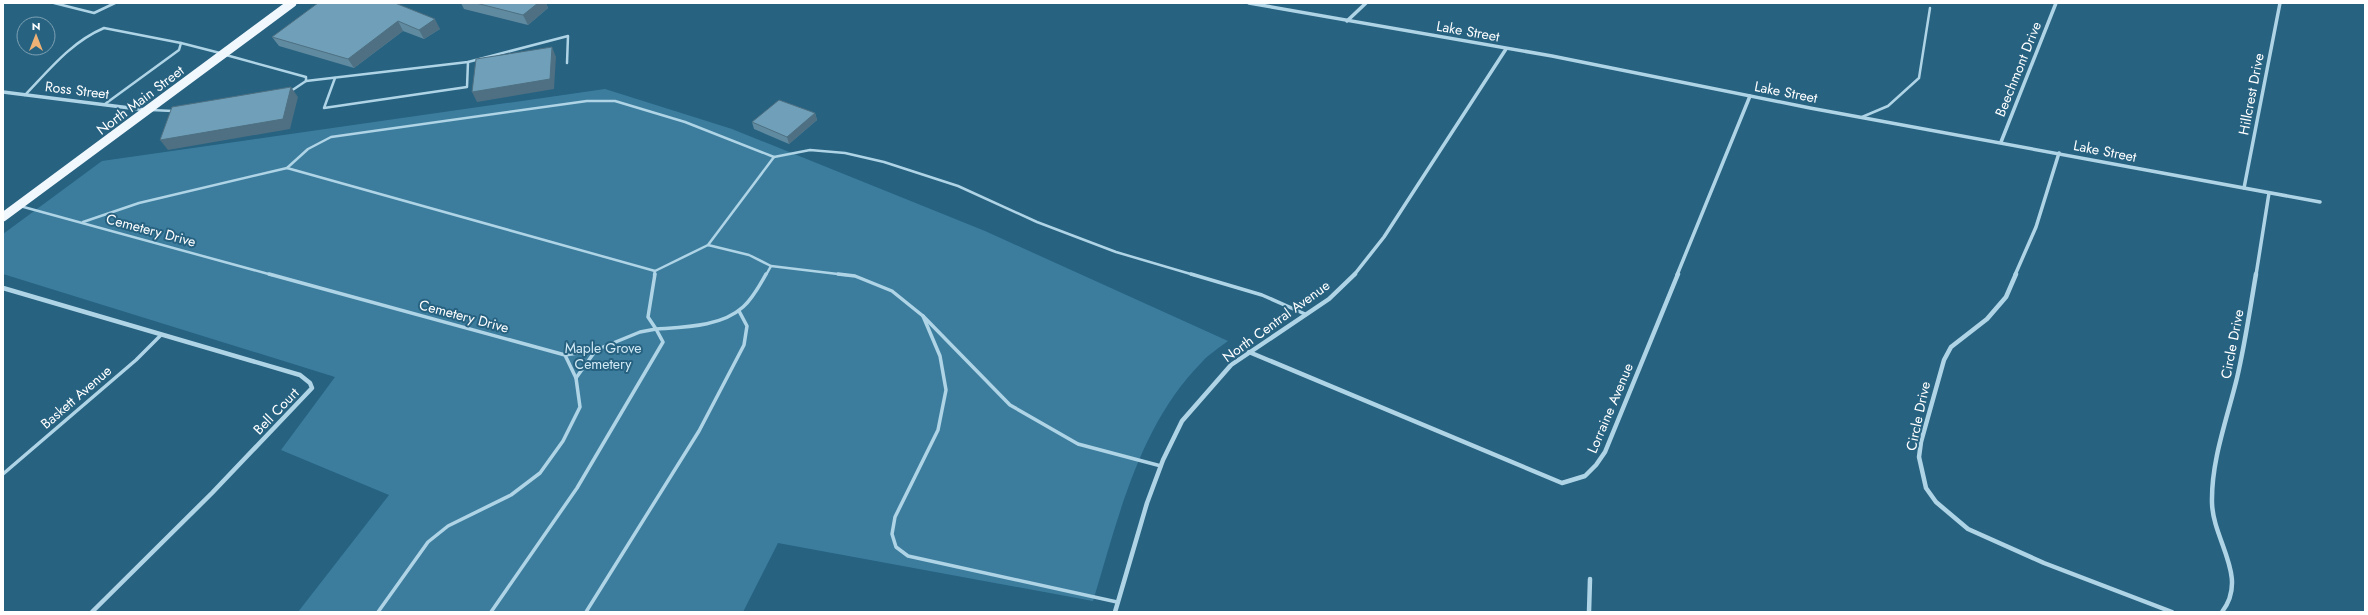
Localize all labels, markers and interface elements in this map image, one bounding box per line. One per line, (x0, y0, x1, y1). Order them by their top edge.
north arrow (16, 16, 56, 56)
street label: Lake Street (1435, 16, 1502, 46)
text: N (32, 18, 40, 34)
street label: Beechmont Drive (1990, 18, 2046, 120)
street label: Hillcrest Drive (2233, 51, 2269, 137)
street label: North Main Street (92, 60, 188, 140)
street label: Ross Street (44, 76, 111, 104)
street label: Lake Street (1753, 76, 1820, 108)
street label: Lake Street (2072, 135, 2139, 167)
street label: Cemetery Drive (104, 208, 198, 252)
street label: North Central Avenue (1218, 275, 1334, 367)
street label: Cemetery Drive (417, 294, 511, 338)
street label: Circle Drive (2215, 308, 2249, 380)
park label: Maple Grove Cemetery (565, 338, 641, 374)
street label: Lorraine Avenue (1582, 360, 1638, 456)
street label: Baskett Avenue (36, 361, 116, 433)
street label: Circle Drive (1901, 380, 1935, 452)
street label: Bell Court (249, 383, 304, 439)

